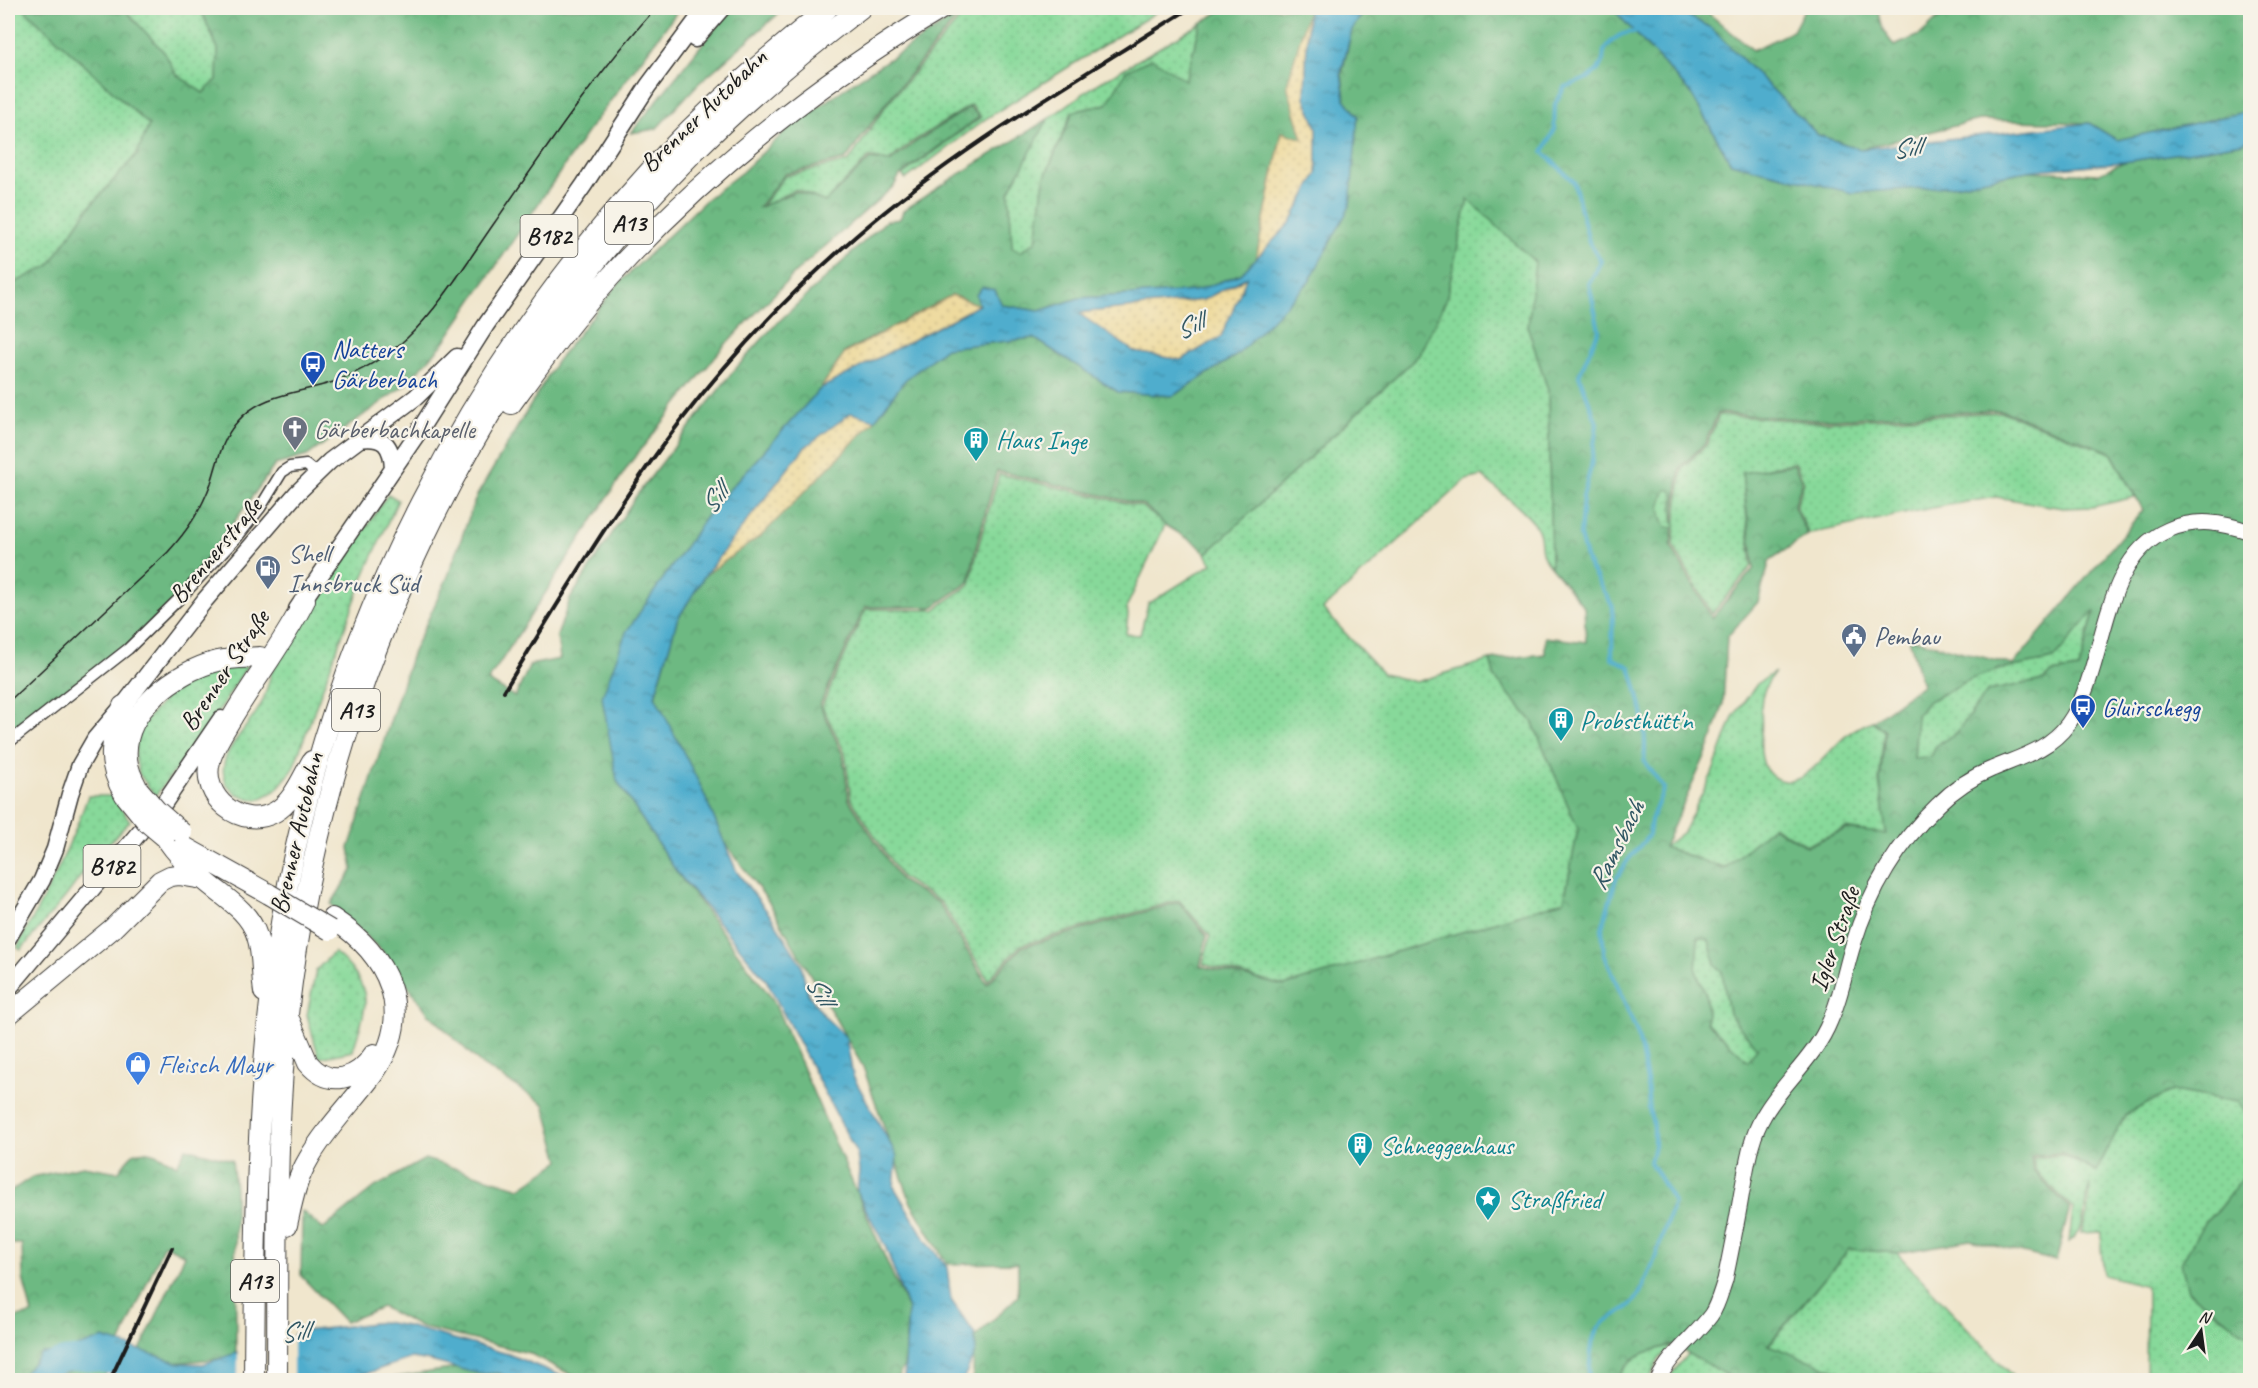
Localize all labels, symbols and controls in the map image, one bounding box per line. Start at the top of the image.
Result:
street label: Brenner Autobahn [633,41,774,179]
water label: Sill [1890,128,1931,167]
road number: A13 [605,202,653,244]
road number: B182 [520,215,578,257]
water label: Sill [1169,301,1216,347]
place label: Natters Gärberbach [332,333,438,396]
bus stop icon: Natters Gärberbach [298,349,328,387]
place label: Gärberbachkapelle [314,413,476,446]
church icon: Gärberbachkapelle [280,414,310,452]
place label: Haus Inge [996,424,1088,457]
building icon: Haus Inge [961,425,991,463]
water label: Sill [692,471,741,520]
street label: Brennerstraße [161,488,271,610]
place label: Shell Innsbruck Süd [288,537,422,600]
fuel station icon: Shell Innsbruck Süd [253,553,283,591]
street label: Brenner Straße [172,601,278,737]
place label: Pembau [1874,620,1941,653]
public building icon: Pembau [1839,621,1869,659]
road number: A13 [332,689,380,731]
place label: Gluirschegg [2102,691,2202,724]
bus stop icon: Gluirschegg [2068,692,2098,730]
place label: Probsthütt'n [1580,704,1694,737]
building icon: Probsthütt'n [1546,705,1576,743]
street label: Brenner Autobahn [262,749,331,917]
water label: Ramsbach [1580,793,1653,895]
road number: B182 [84,845,140,887]
street label: Igler Straße [1801,880,1869,996]
water label: Sill [798,969,846,1018]
place label: Fleisch Mayr [158,1048,275,1081]
shop icon: Fleisch Mayr [123,1049,153,1087]
place label: Schneggenhaus [1380,1129,1515,1162]
building icon: Schneggenhaus [1345,1130,1375,1168]
place label: Straßfried [1508,1183,1605,1216]
place icon: Straßfried [1473,1184,1503,1222]
road number: A13 [231,1260,279,1302]
north arrow [2171,1301,2231,1361]
text: N [2197,1307,2214,1329]
water label: Sill [278,1312,319,1351]

